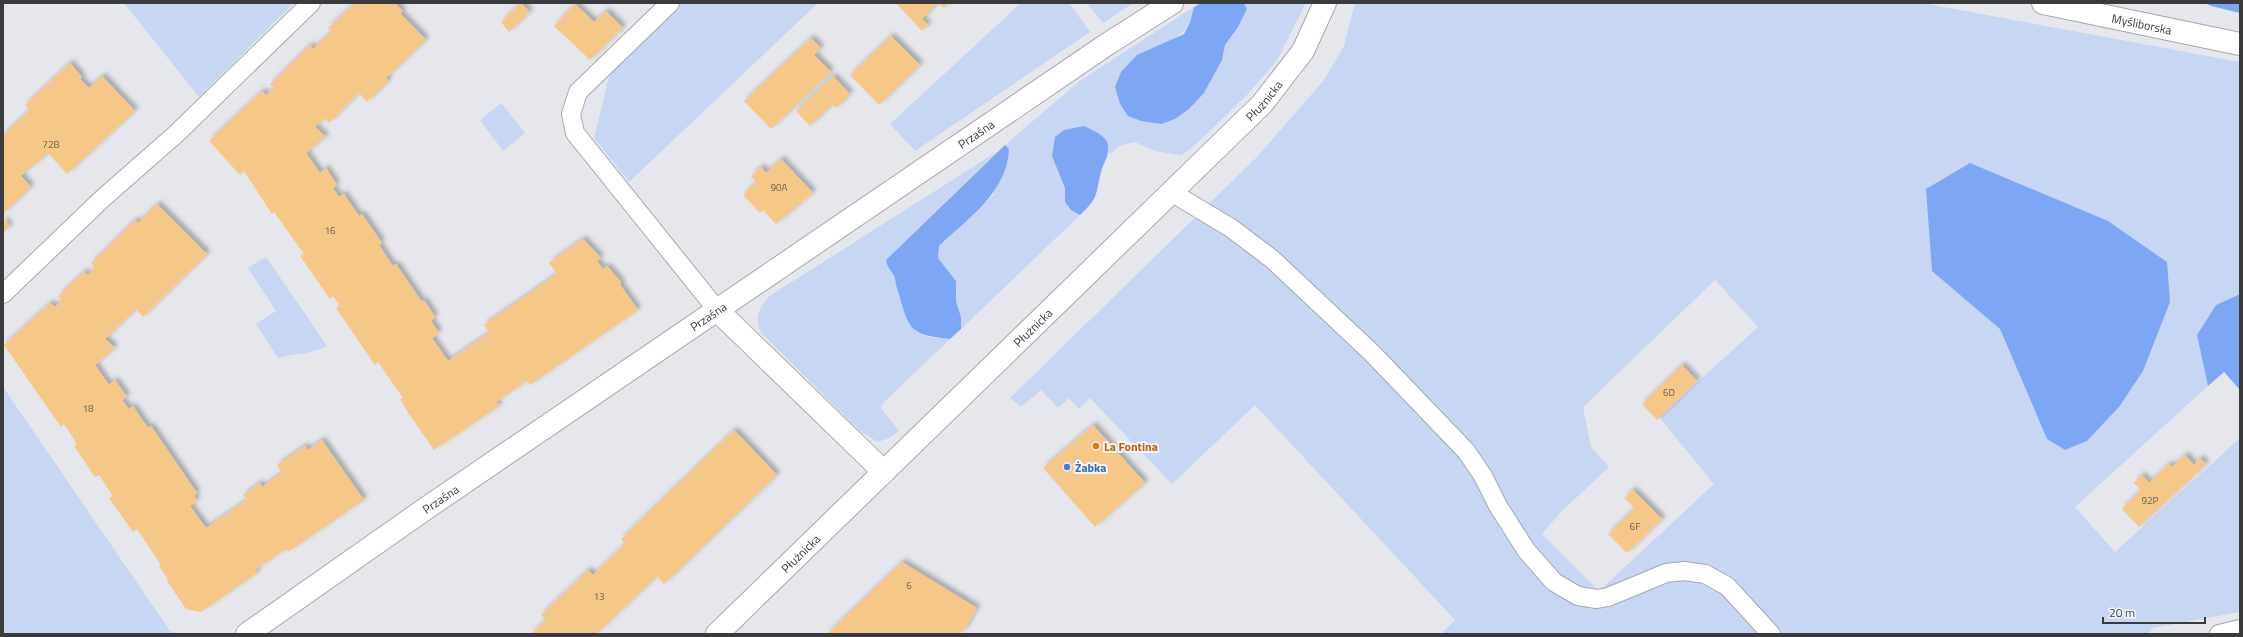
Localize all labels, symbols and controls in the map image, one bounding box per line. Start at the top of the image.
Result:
street label: Myśliborska [2110,8,2174,39]
street label: Płużnicka [1241,76,1287,125]
street label: Przaśna [954,114,998,153]
house number: 72B [42,137,60,152]
house number: 90A [770,180,788,195]
house number: 16 [324,223,336,238]
street label: Przaśna [686,297,730,336]
street label: Płużnicka [1008,303,1057,351]
house number: 6D [1663,385,1675,400]
house number: 18 [82,401,94,416]
place label: La Fontina [1104,437,1158,456]
marker: La Fontina [1091,441,1101,451]
place label: Żabka [1075,458,1106,477]
marker: Żabka [1062,462,1072,472]
street label: Przaśna [418,479,463,518]
house number: 92P [2141,493,2159,508]
house number: 6F [1630,519,1640,534]
street label: Płużnicka [776,529,824,577]
house number: 6 [906,578,912,593]
house number: 13 [593,589,605,604]
scale bar [2103,599,2205,625]
text: 20 m [2109,603,2135,622]

